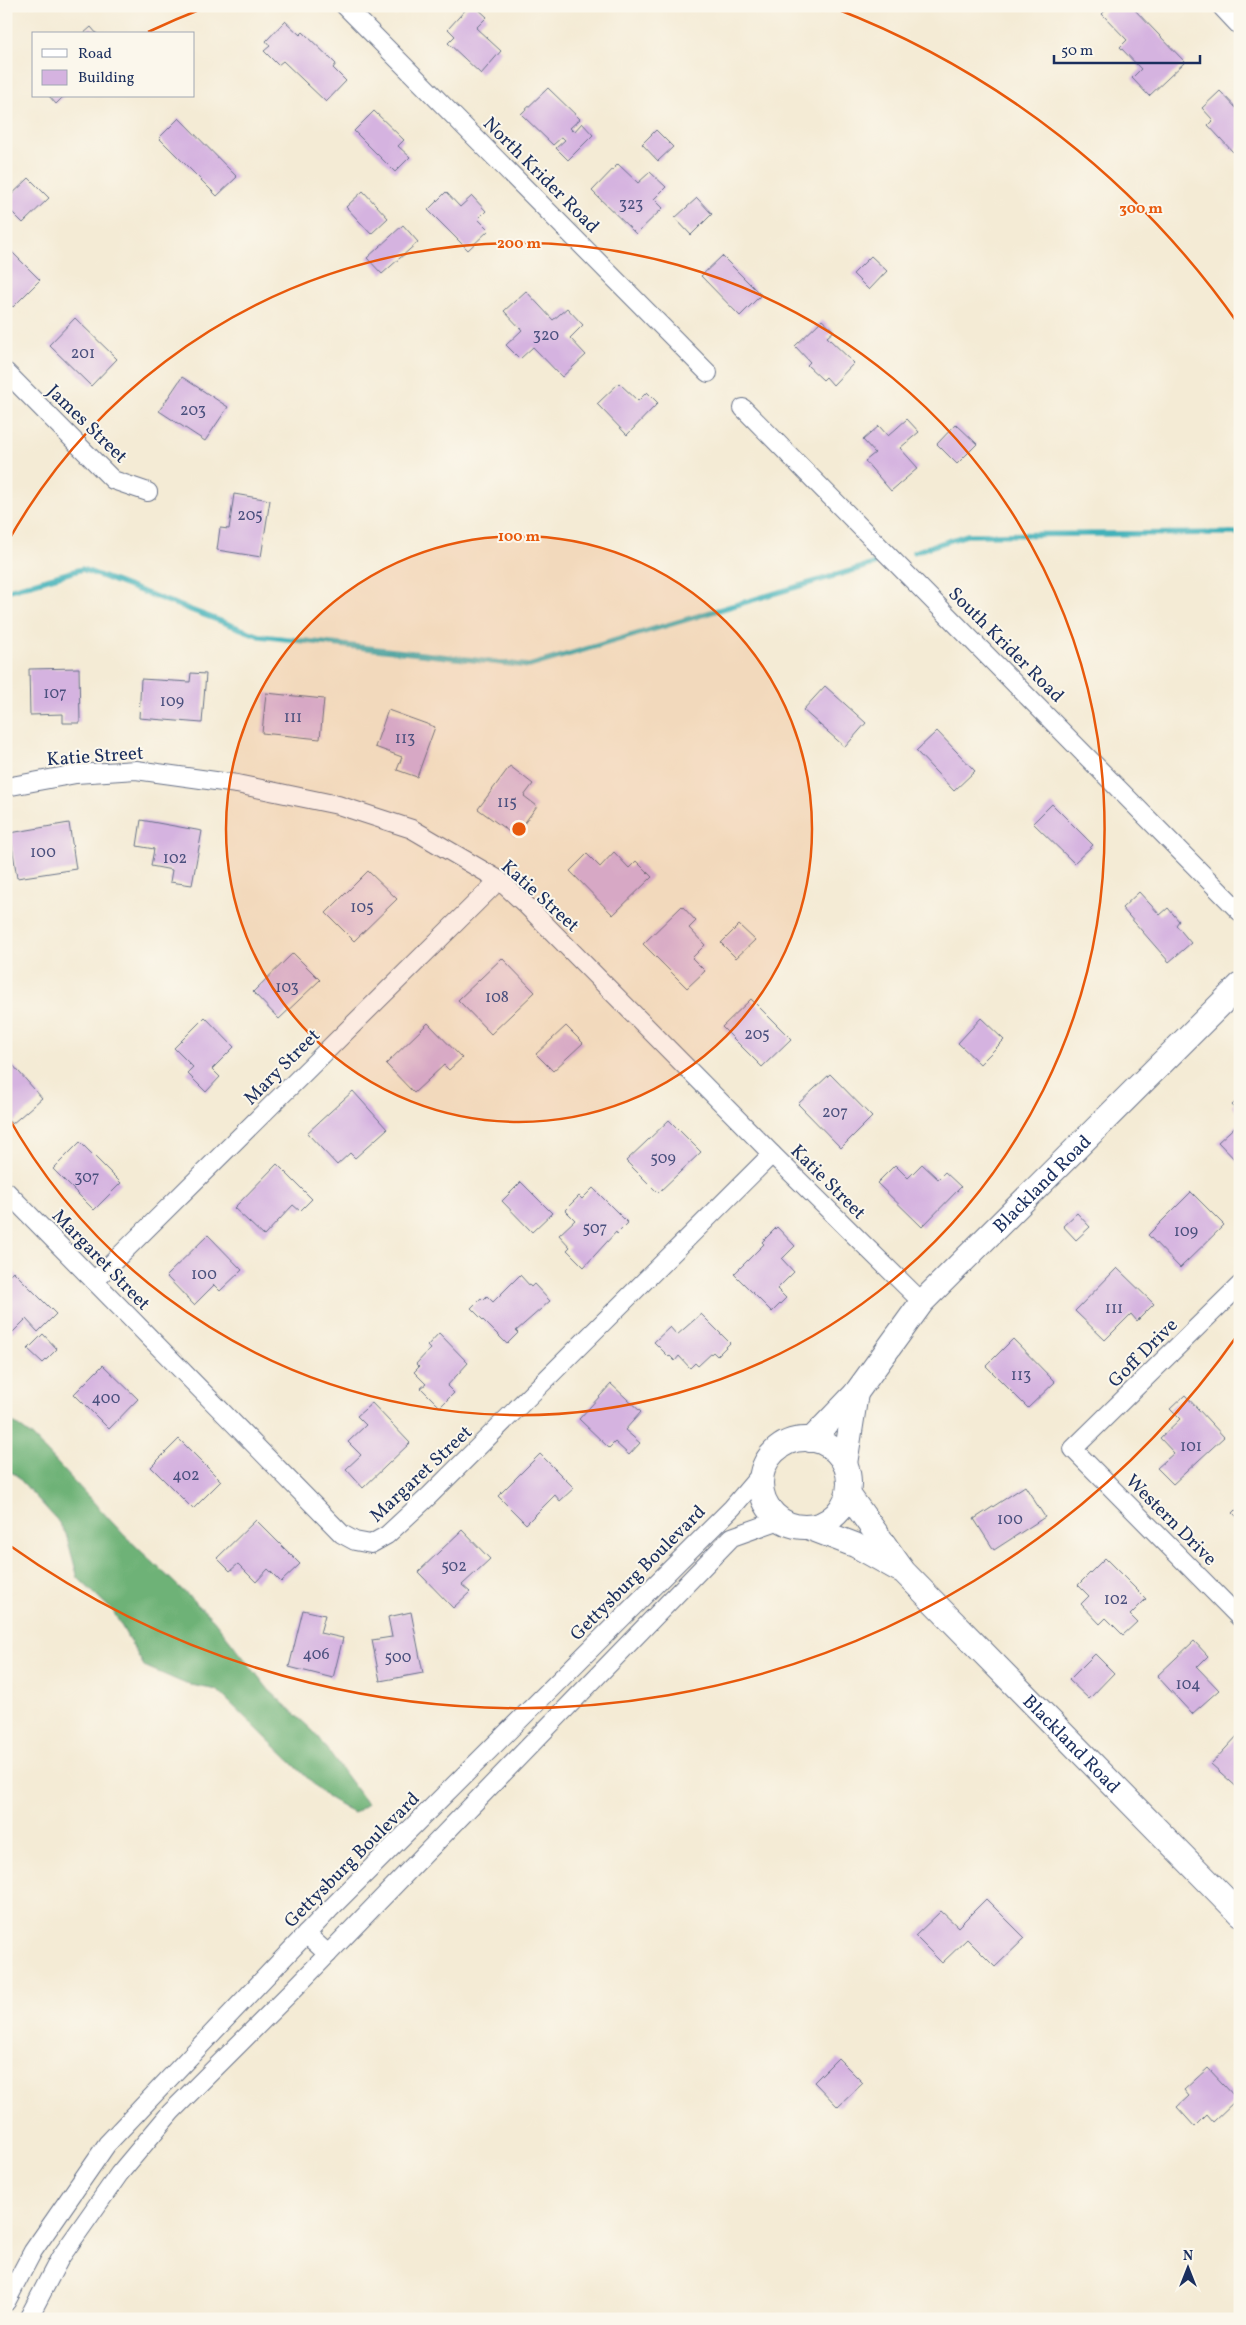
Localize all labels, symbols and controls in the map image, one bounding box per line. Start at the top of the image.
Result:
legend [32,32,195,98]
scale bar [1054,32,1200,64]
text: 50 m [1061,41,1093,62]
text: Road [78,44,112,65]
text: Building [78,68,135,89]
street label: North Krider Road [477,111,605,239]
house number: 323 [619,194,643,216]
text: 300 m [1119,199,1163,220]
text: 200 m [497,234,541,255]
house number: 320 [533,325,559,347]
house number: 201 [71,343,95,365]
street label: James Street [40,379,133,470]
house number: 203 [180,400,206,422]
house number: 205 [237,505,263,527]
text: 100 m [498,527,541,548]
street label: South Krider Road [942,582,1069,709]
house number: 107 [43,683,67,705]
house number: 109 [160,691,184,713]
house number: 111 [284,707,302,729]
house number: 113 [395,728,415,750]
street label: Katie Street [46,741,145,773]
house number: 115 [497,792,517,814]
centre of rings [510,820,528,838]
house number: 100 [30,842,56,864]
house number: 102 [163,848,187,870]
street label: Katie Street [495,854,585,939]
house number: 105 [350,897,374,919]
house number: 103 [275,977,299,999]
house number: 108 [485,987,509,1009]
street label: Mary Street [238,1023,327,1111]
house number: 205 [744,1024,770,1046]
house number: 207 [822,1102,848,1124]
street label: Blackland Road [988,1130,1098,1239]
street label: Katie Street [784,1139,871,1226]
house number: 509 [650,1148,676,1170]
house number: 307 [74,1167,100,1189]
street label: Margaret Street [46,1204,156,1317]
house number: 507 [583,1218,608,1240]
house number: 109 [1174,1221,1198,1243]
house number: 100 [191,1264,217,1286]
house number: 111 [1105,1298,1123,1320]
street label: Goff Drive [1103,1313,1184,1394]
house number: 113 [1011,1365,1031,1387]
house number: 400 [92,1388,120,1410]
street label: Margaret Street [364,1420,479,1529]
house number: 101 [1180,1436,1202,1458]
house number: 402 [172,1465,200,1487]
street label: Western Drive [1119,1469,1222,1572]
street label: Gettysburg Boulevard [565,1500,712,1647]
house number: 100 [997,1509,1023,1531]
house number: 502 [441,1556,467,1578]
house number: 102 [1104,1589,1128,1611]
house number: 406 [302,1644,330,1666]
house number: 500 [385,1647,411,1669]
house number: 104 [1176,1674,1200,1696]
street label: Blackland Road [1016,1689,1125,1800]
street label: Gettysburg Boulevard [279,1787,426,1934]
north arrow [1164,2242,1214,2292]
text: N [1183,2247,1193,2266]

